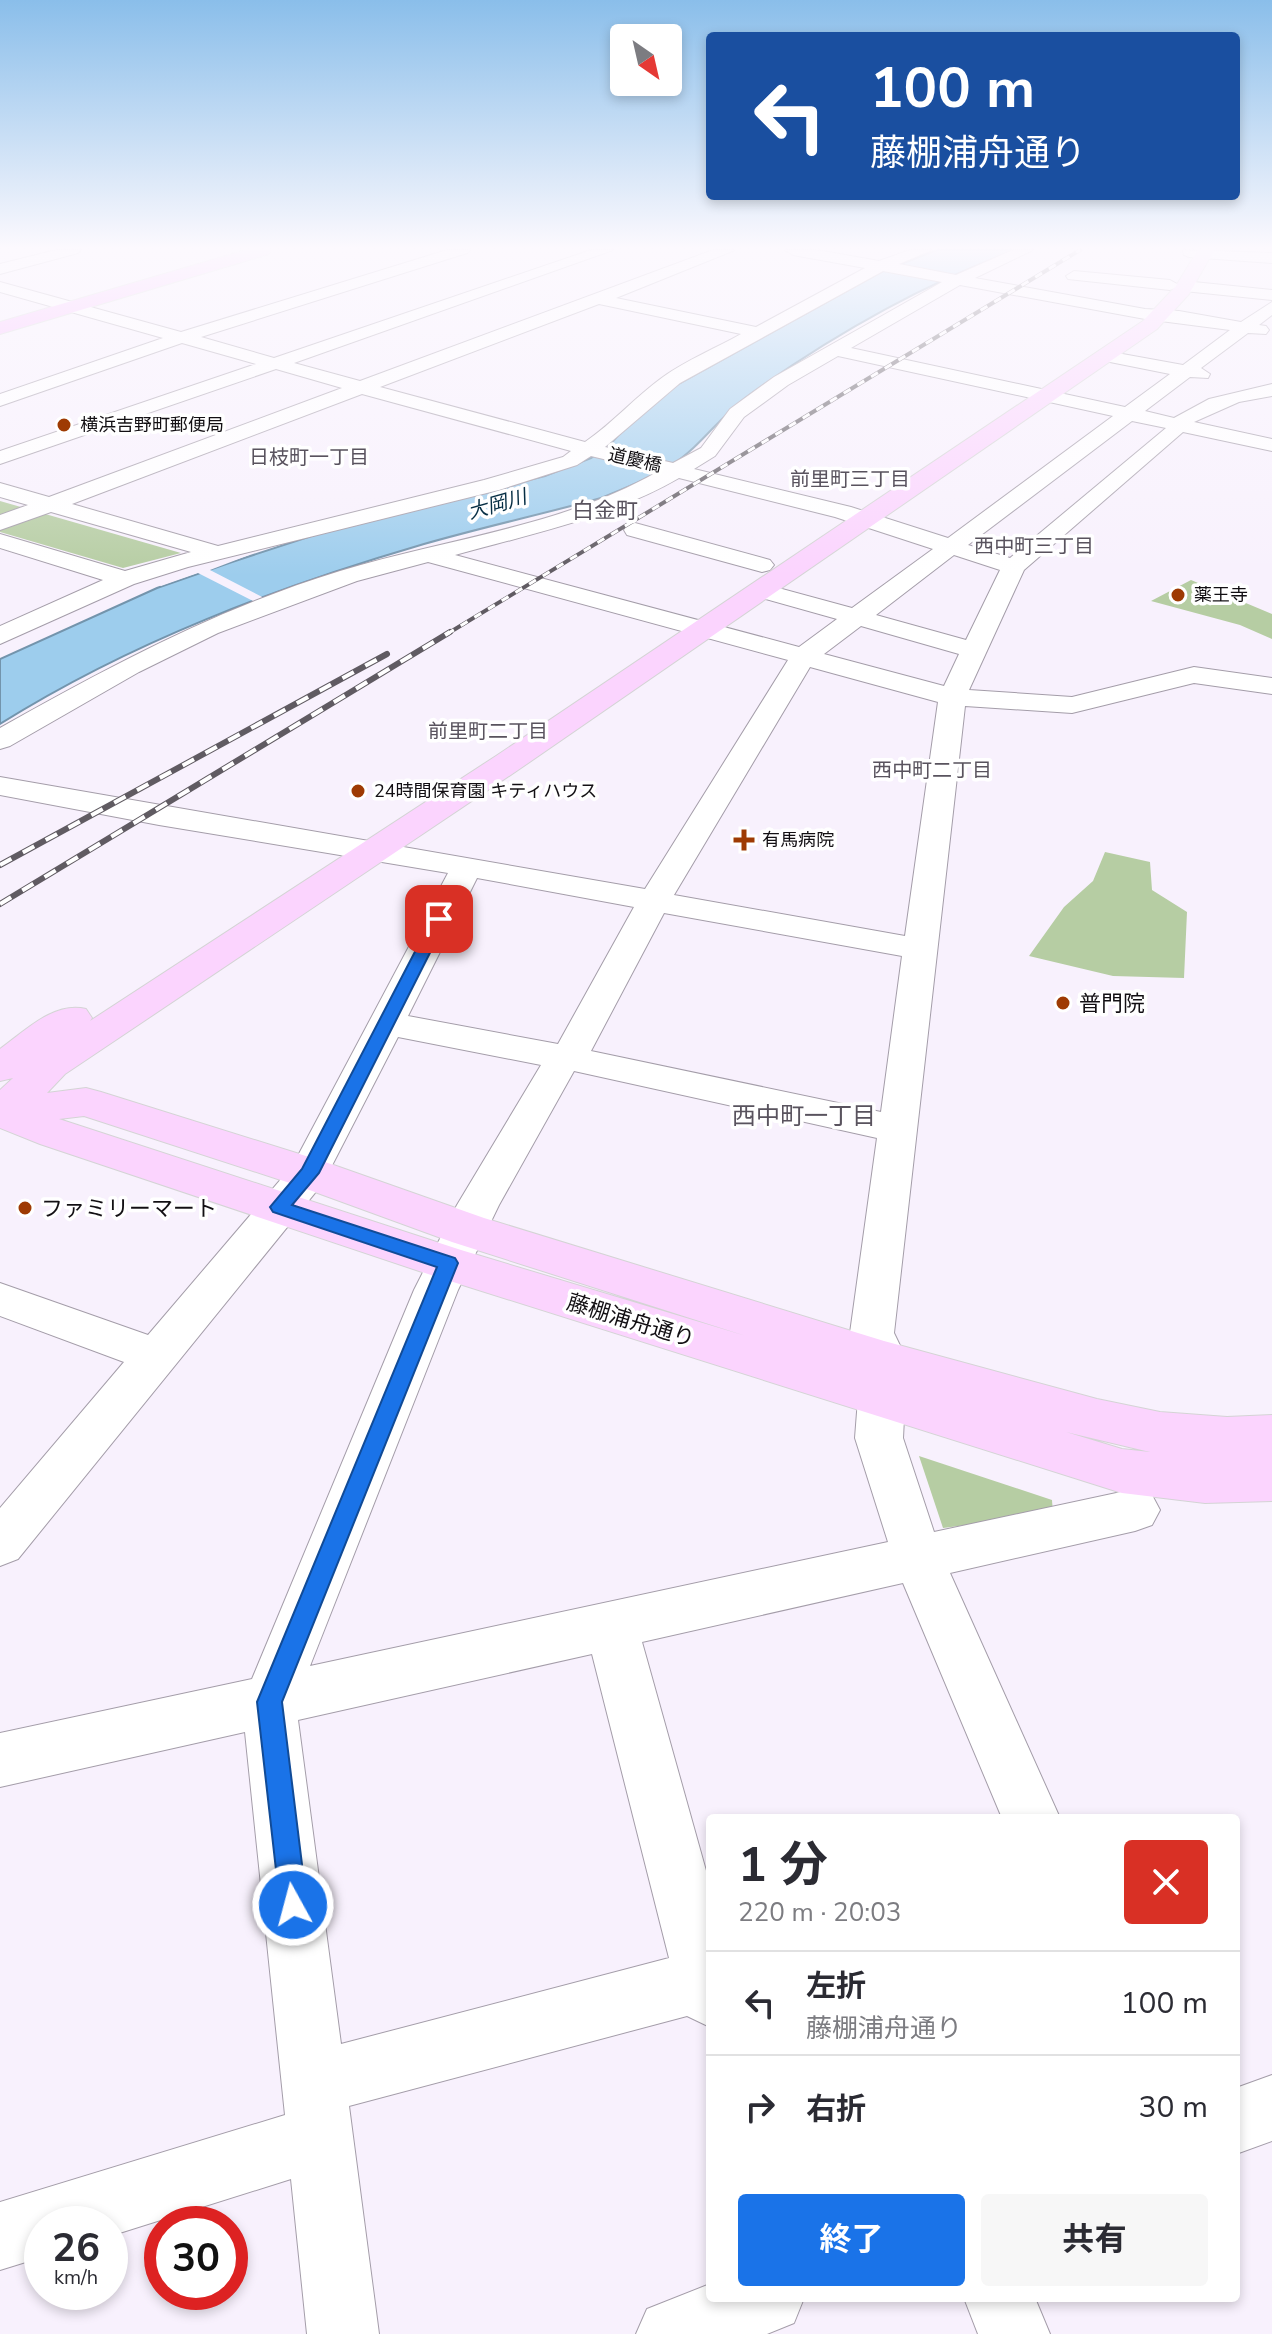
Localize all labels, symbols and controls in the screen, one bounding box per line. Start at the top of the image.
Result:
north arrow [610,24,682,96]
map controls [610,24,682,96]
text: 100 m [870,50,1035,127]
icon: left [738,64,842,168]
text: 藤棚浦舟通り [870,129,1086,178]
place label: 横浜吉野町郵便局 [80,413,224,437]
marker: 横浜吉野町郵便局 [55,416,73,434]
street label: 道慶橋 [606,442,664,478]
district label: 日枝町一丁目 [249,444,369,471]
district label: 前里町三丁目 [790,466,910,493]
water label: 大岡川 [465,483,532,526]
district label: 白金町 [572,496,638,526]
district label: 西中町三丁目 [974,533,1094,560]
place label: 薬王寺 [1194,583,1248,607]
marker: 薬王寺 [1169,586,1187,604]
district label: 前里町二丁目 [428,718,548,745]
district label: 西中町二丁目 [872,757,992,784]
place label: 24時間保育園 キティハウス [374,779,597,803]
marker: 24時間保育園 キティハウス [349,782,367,800]
place label: 有馬病院 [762,828,834,852]
marker: 有馬病院 [733,829,755,851]
pin [405,885,473,953]
icon: arrive [417,897,461,941]
place label: 普門院 [1079,989,1145,1019]
marker: 普門院 [1054,994,1072,1012]
district label: 西中町一丁目 [732,1100,876,1132]
place label: ファミリーマート [41,1194,217,1224]
marker: ファミリーマート [16,1199,34,1217]
street label: 藤棚浦舟通り [563,1287,698,1355]
text: 1 分 [738,1832,828,1898]
button: close [1124,1840,1208,1924]
position arrow [251,1863,335,1947]
text: 220 m · 20:03 [738,1895,901,1930]
text: 左折 [806,1966,866,2007]
icon: left [738,1981,782,2025]
text: 100 m [1121,1983,1208,2024]
text: 藤棚浦舟通り [806,2011,962,2046]
icon: right [738,2085,782,2129]
text: 30 m [1139,2087,1208,2128]
text: 右折 [806,2089,866,2130]
button: 終了 [738,2194,965,2286]
button: 共有 [981,2194,1208,2286]
speed limit sign: 30 [144,2206,248,2310]
text: 26 [52,2221,100,2275]
text: km/h [54,2264,98,2291]

